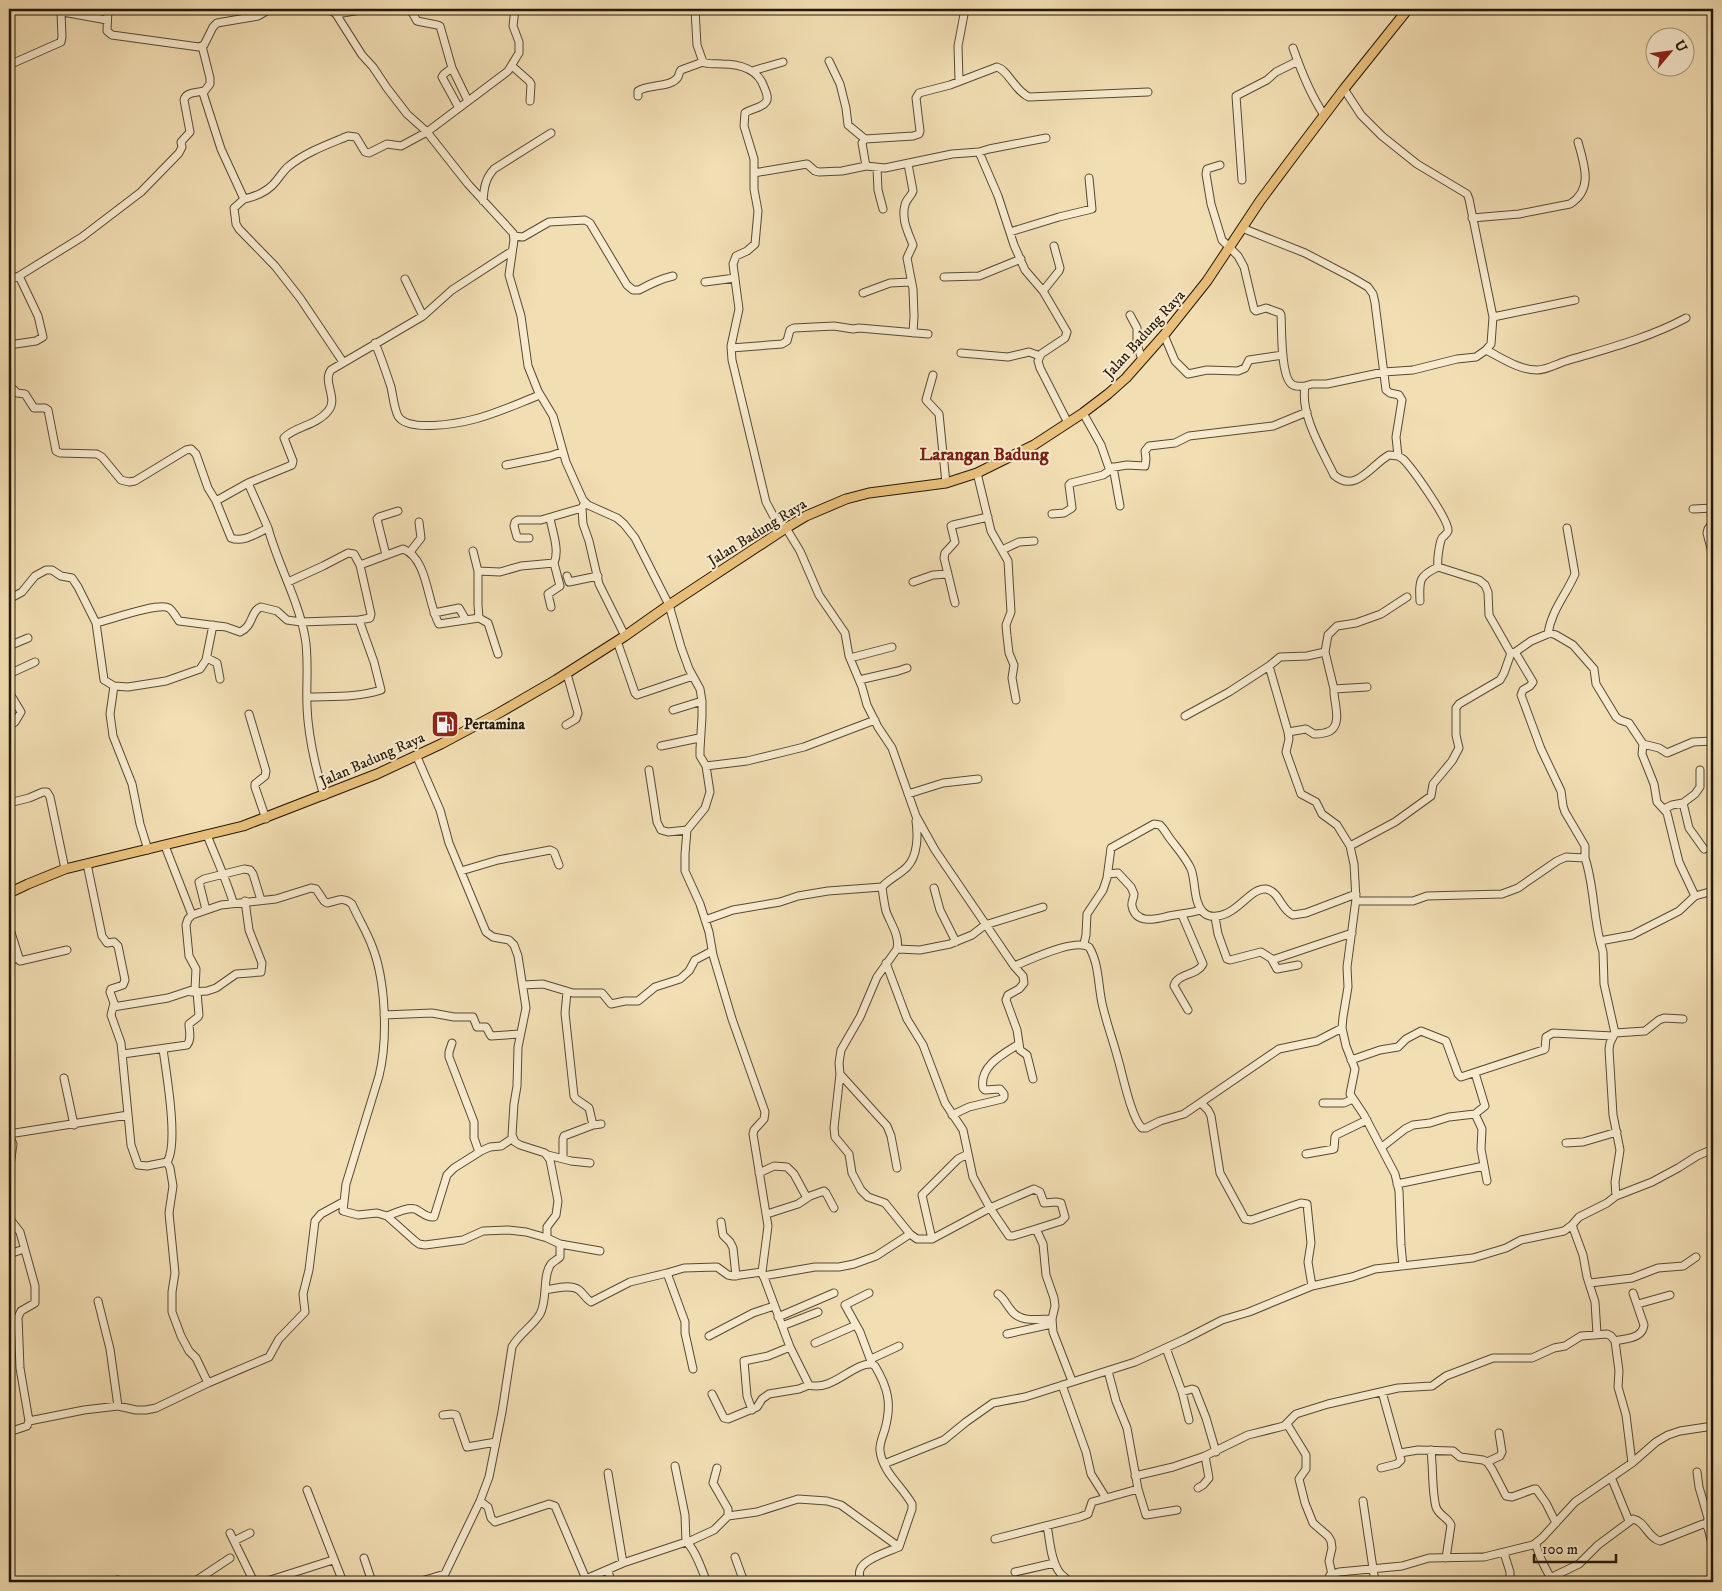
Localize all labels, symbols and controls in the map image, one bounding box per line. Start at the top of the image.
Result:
north arrow [1644,28,1694,78]
text: U [1670,37,1691,55]
street label: Jalan Badung Raya [1098,286,1190,384]
district label: Larangan Badung [920,444,1050,466]
street label: Jalan Badung Raya [703,494,811,571]
fuel station icon: Pertamina [430,709,460,739]
place label: Pertamina [464,715,525,734]
street label: Jalan Badung Raya [315,728,428,792]
scale bar [1534,1531,1617,1563]
text: 100 m [1542,1540,1578,1559]

